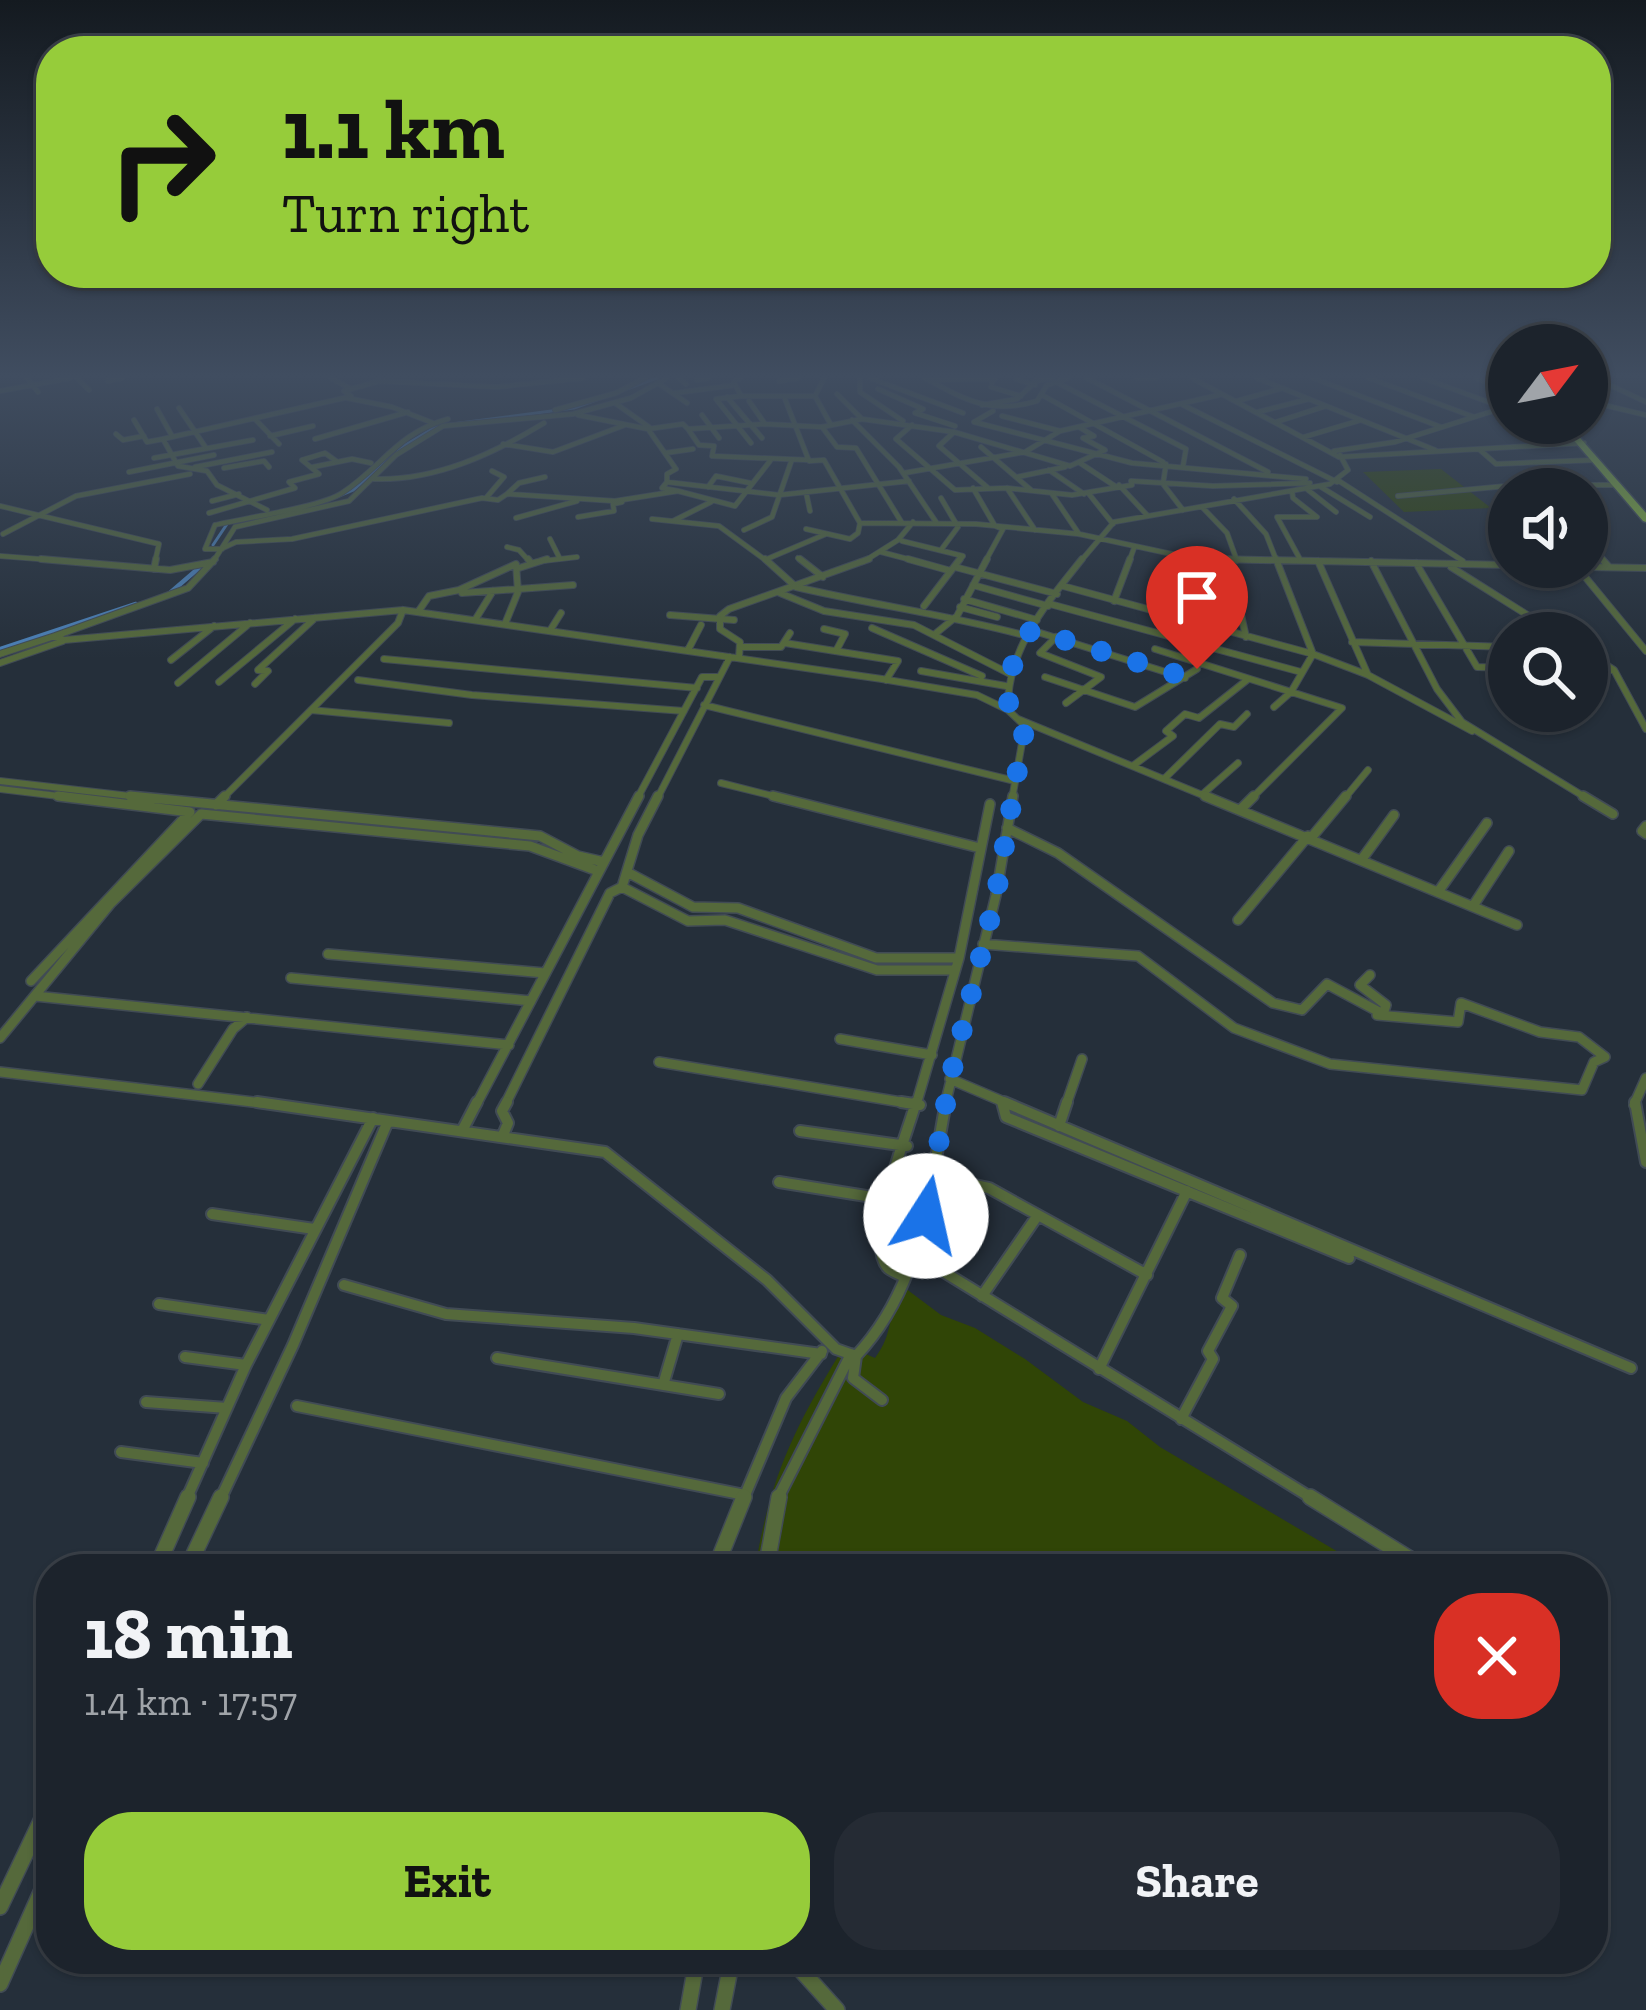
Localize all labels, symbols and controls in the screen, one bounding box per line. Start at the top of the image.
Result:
text: 1.1 km [282,79,505,180]
icon: right [84,84,240,240]
text: Turn right [282,181,529,246]
north arrow [1488,324,1608,444]
map controls [1488,324,1608,732]
button: sound [1488,468,1608,588]
pin [1146,546,1248,669]
icon: arrive [1164,564,1230,630]
button: search [1488,612,1608,732]
position arrow [863,1153,989,1279]
text: 18 min [84,1590,293,1676]
button: close [1434,1593,1560,1719]
text: 1.4 km · 17:57 [84,1678,297,1725]
button: Exit [84,1812,810,1950]
button: Share [834,1812,1560,1950]

